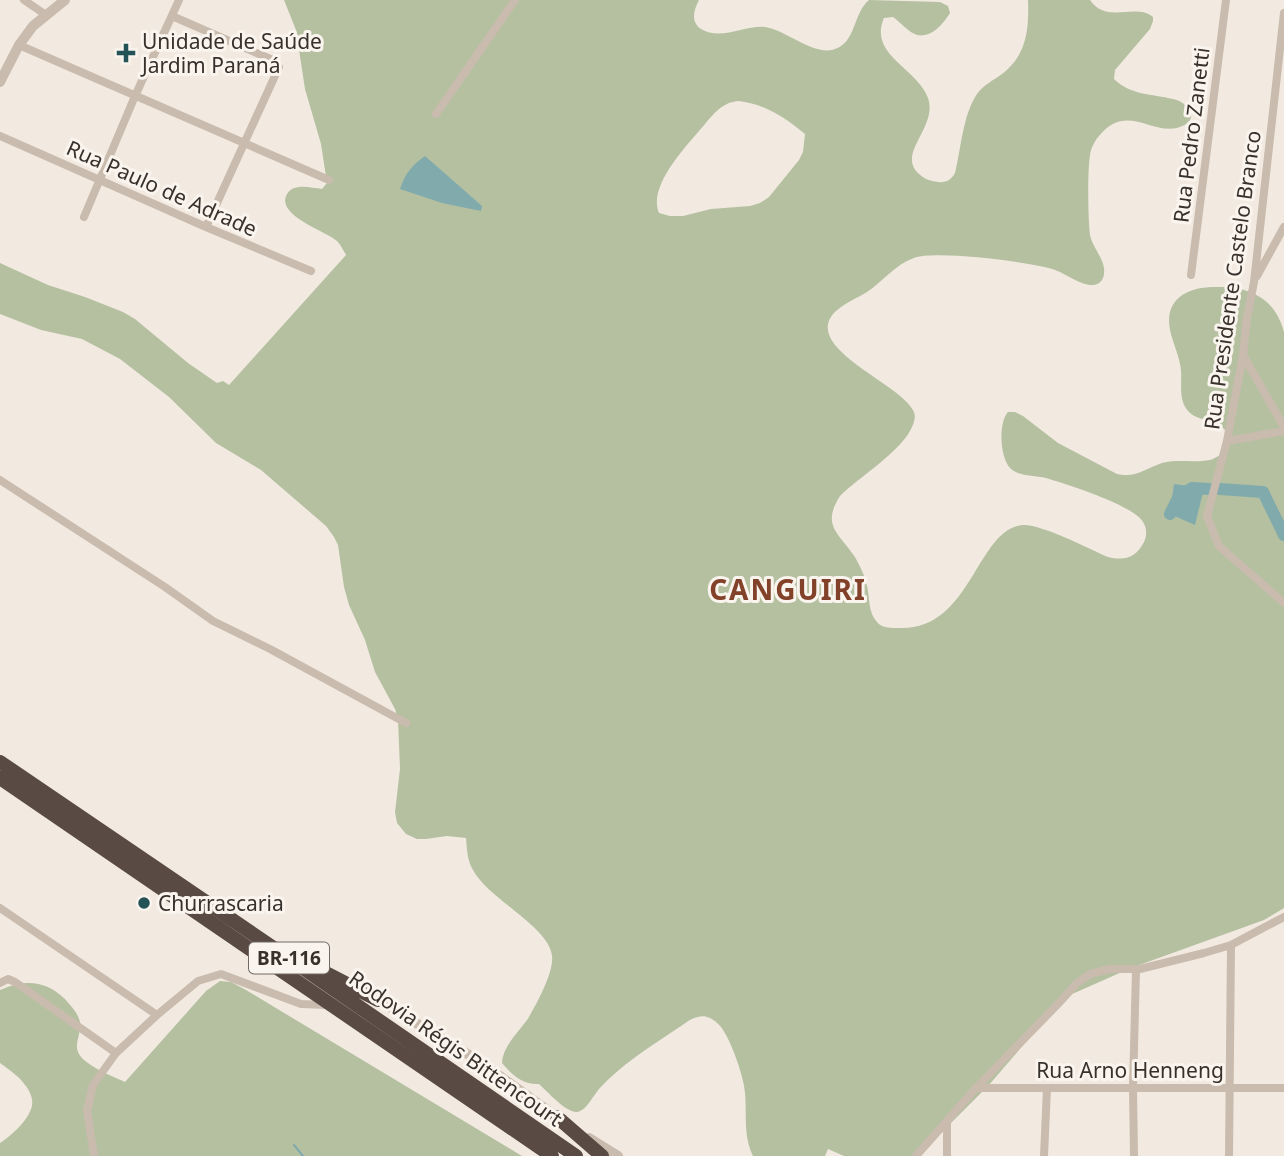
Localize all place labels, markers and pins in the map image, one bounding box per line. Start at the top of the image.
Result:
place label: Unidade de Saúde Jardim Paraná [140,27,322,79]
marker: Unidade de Saúde Jardim Paraná [116,43,136,63]
place label: Churrascaria [158,889,284,917]
marker: Churrascaria [136,895,152,911]

